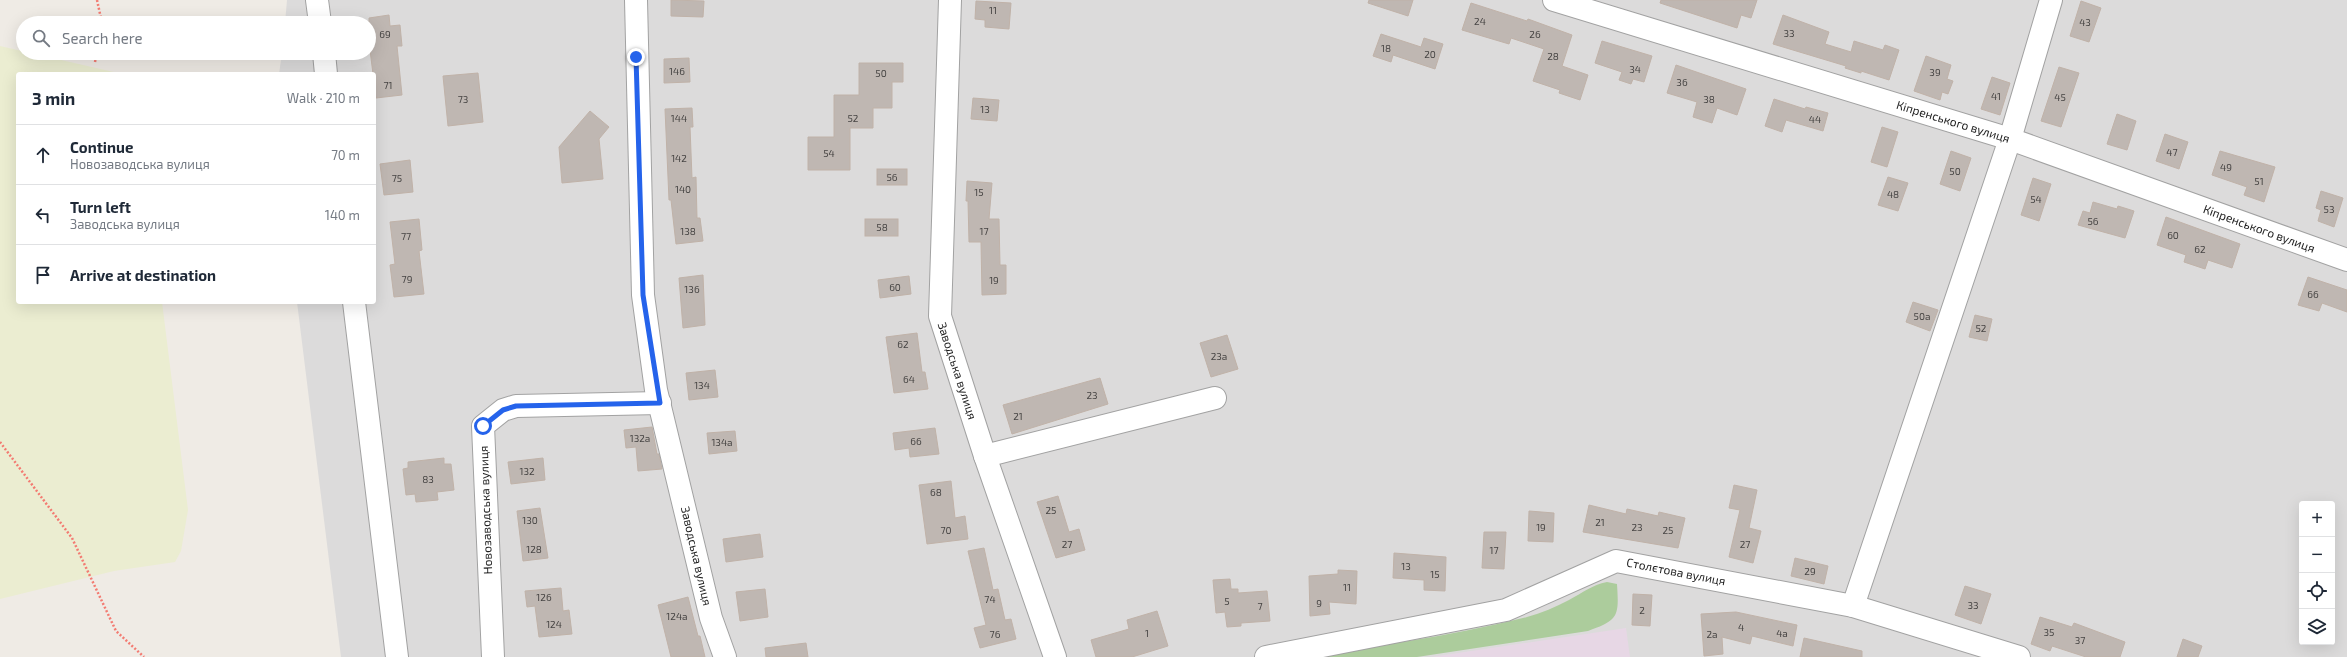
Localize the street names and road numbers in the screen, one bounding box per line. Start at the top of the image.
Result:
street label: Кіпренського вулиця [1895,97,2012,146]
street label: Кіпренського вулиця [2201,201,2317,256]
street label: Заводська вулиця [935,320,980,421]
street label: Новозаводська вулиця [476,445,495,575]
street label: Заводська вулиця [678,505,715,607]
street label: Столєтова вулиця [1625,555,1727,588]

